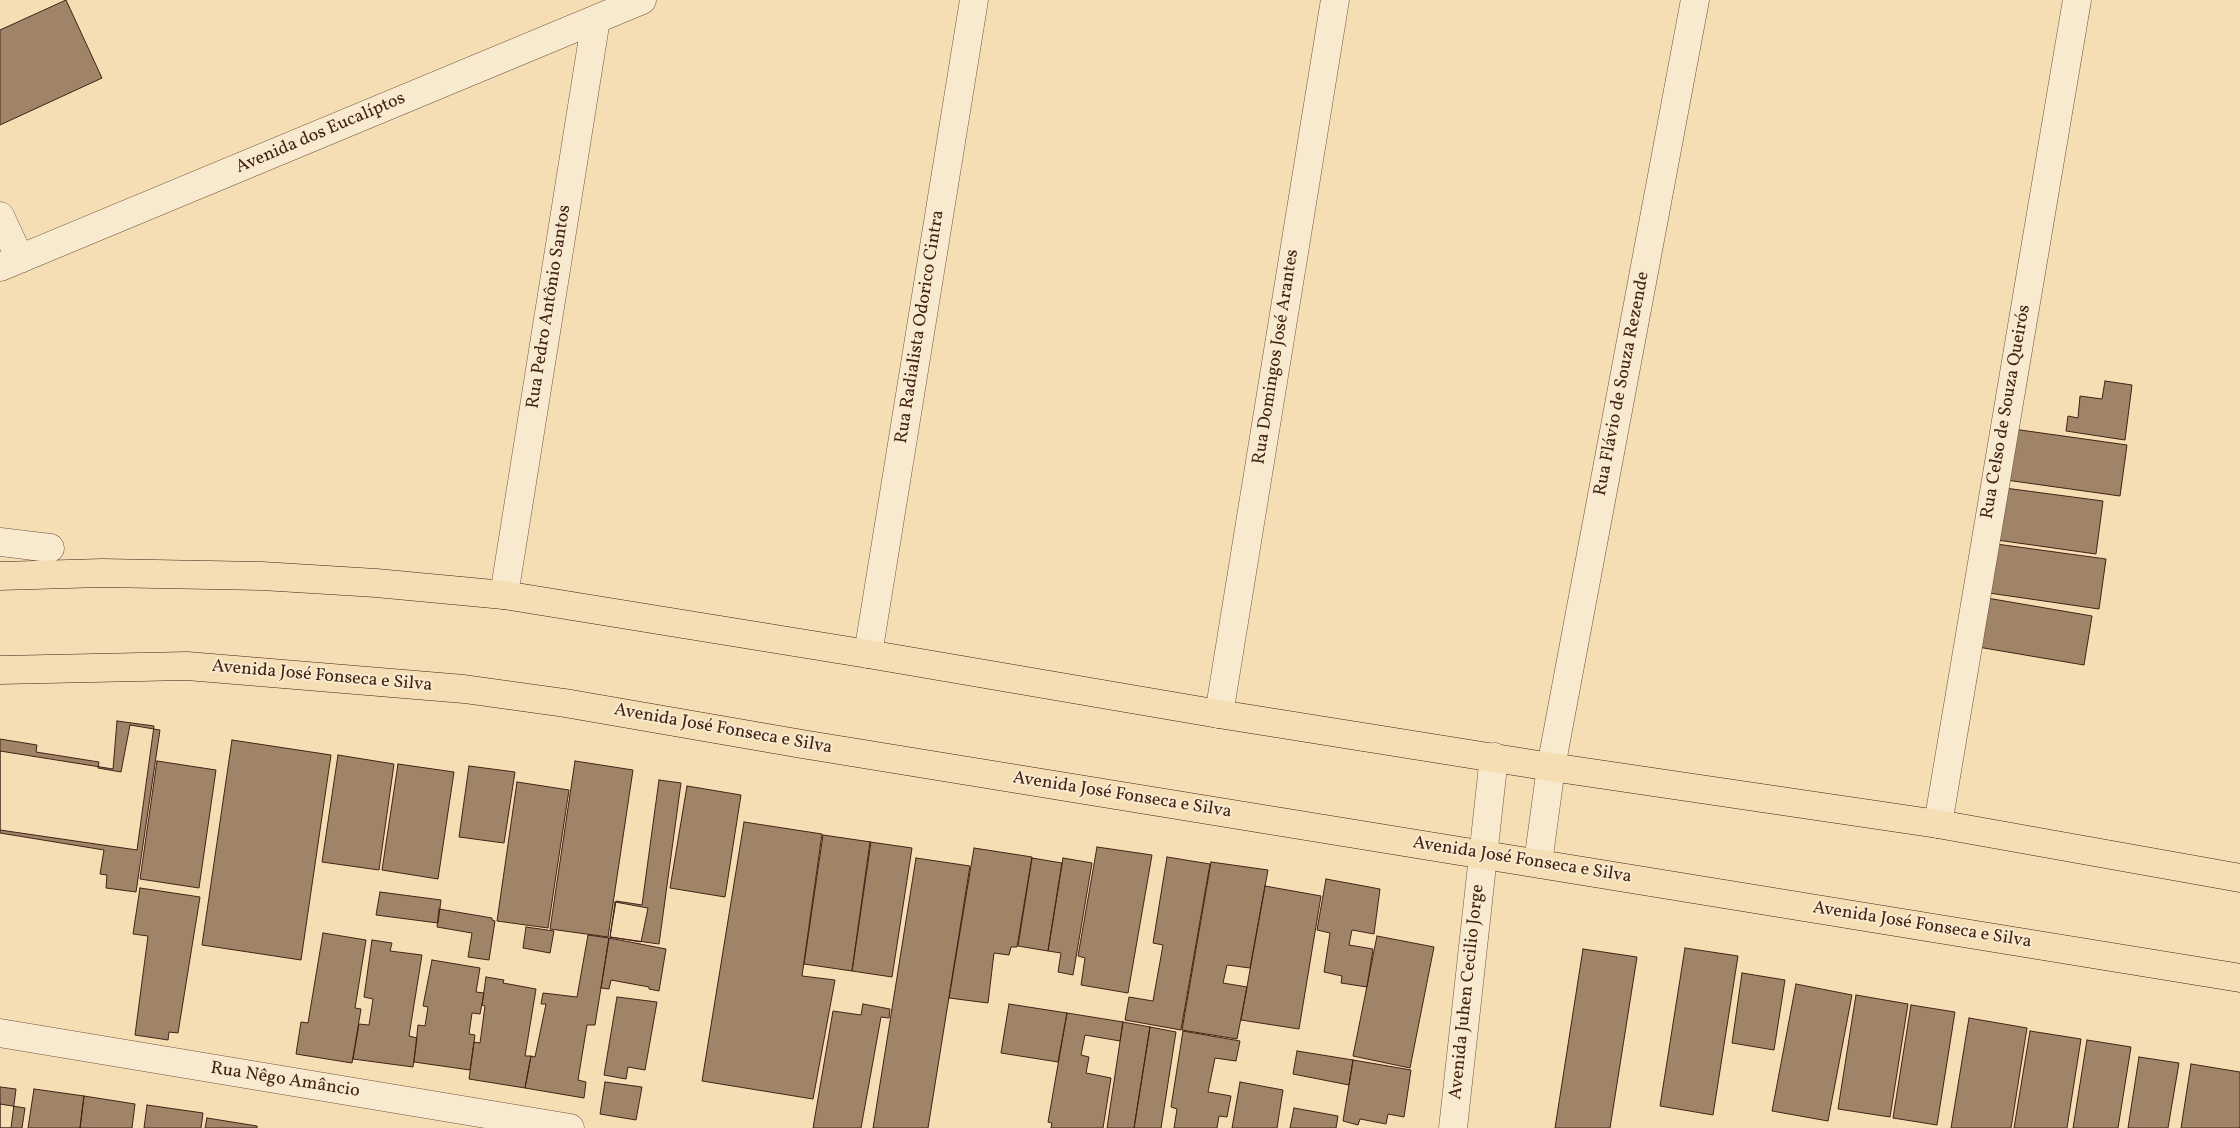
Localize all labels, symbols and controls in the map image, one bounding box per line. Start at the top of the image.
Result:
street label: Avenida dos Eucalíptos [233,89,409,179]
street label: Rua Pedro Antônio Santos [523,204,577,410]
street label: Rua Radialista Odorico Cintra [892,209,950,445]
street label: Rua Domingos José Arantes [1249,248,1305,466]
street label: Rua Flávio de Souza Rezende [1591,270,1655,498]
street label: Rua Celso de Souza Queirós [1978,303,2036,521]
street label: Avenida José Fonseca e Silva [211,657,433,697]
street label: Avenida José Fonseca e Silva [612,700,834,760]
street label: Avenida José Fonseca e Silva [1011,768,1233,824]
street label: Avenida José Fonseca e Silva [1411,833,1633,889]
street label: Avenida Juhen Cecilio Jorge [1446,883,1490,1101]
street label: Avenida José Fonseca e Silva [1811,898,2033,954]
street label: Rua Nêgo Amâncio [209,1059,361,1103]

